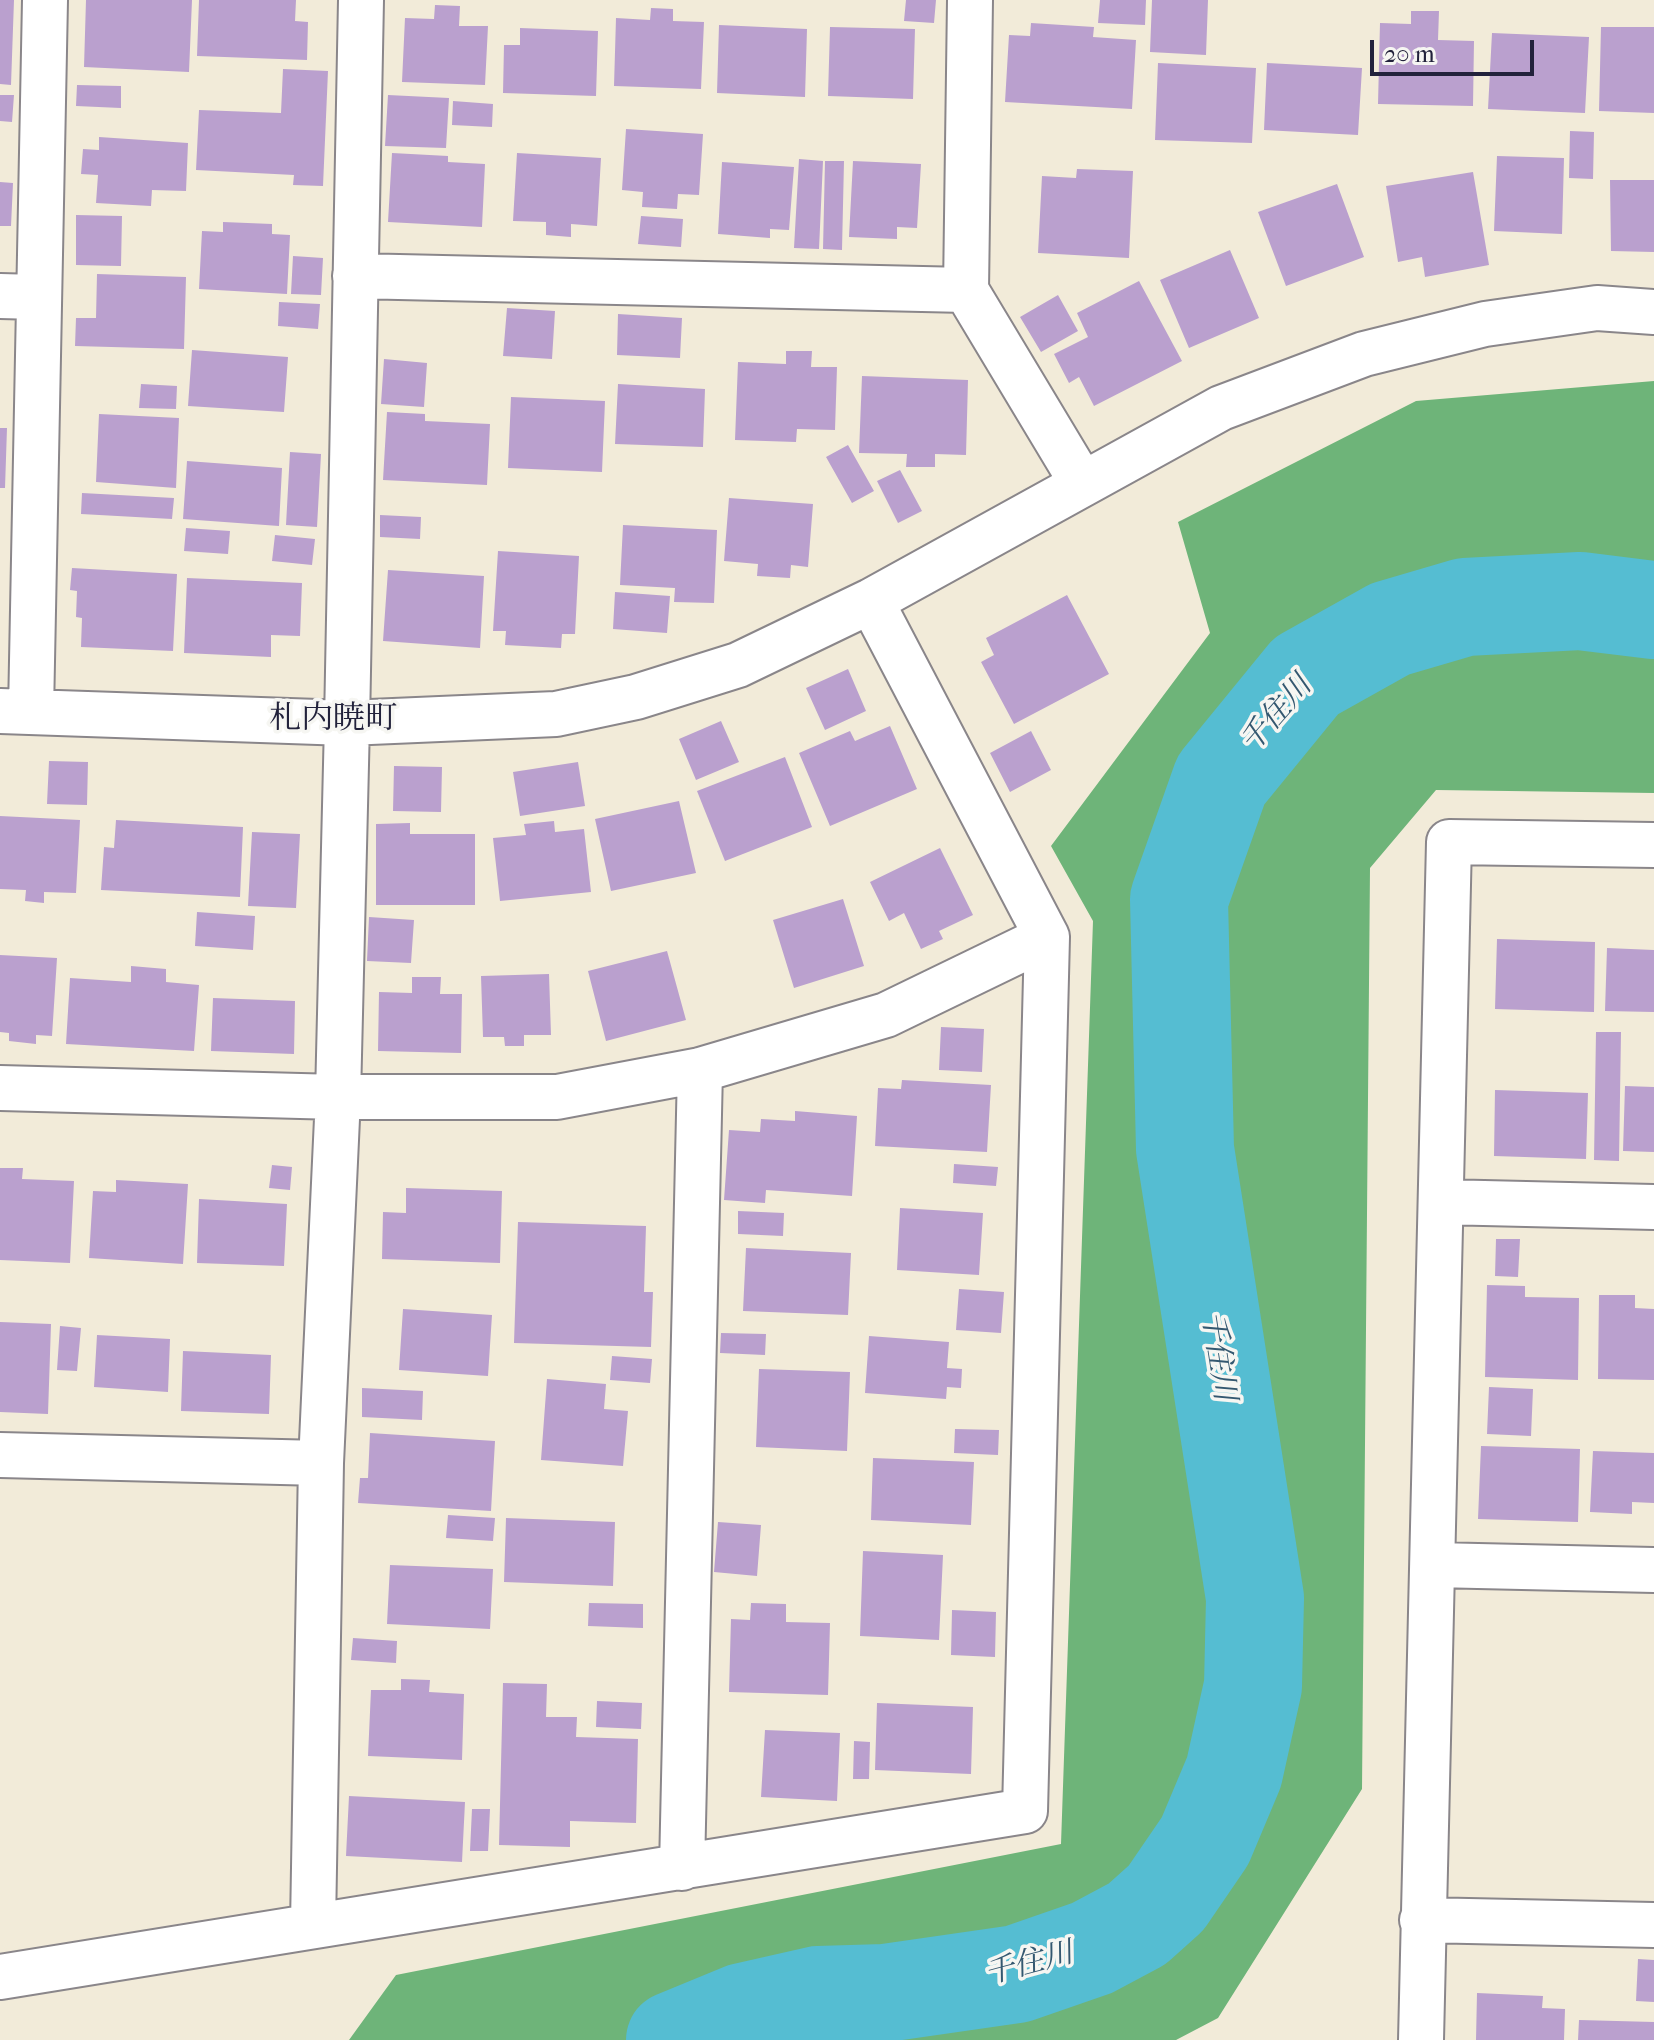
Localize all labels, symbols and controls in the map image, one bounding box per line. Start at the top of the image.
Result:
scale bar [1374,24,1538,74]
text: 20 m [1384,40,1435,68]
water label: 千住川 [1234,669,1320,761]
district label: 札内暁町 [269,701,397,739]
water label: 千住川 [1192,1309,1242,1403]
water label: 千住川 [981,1936,1077,1994]

